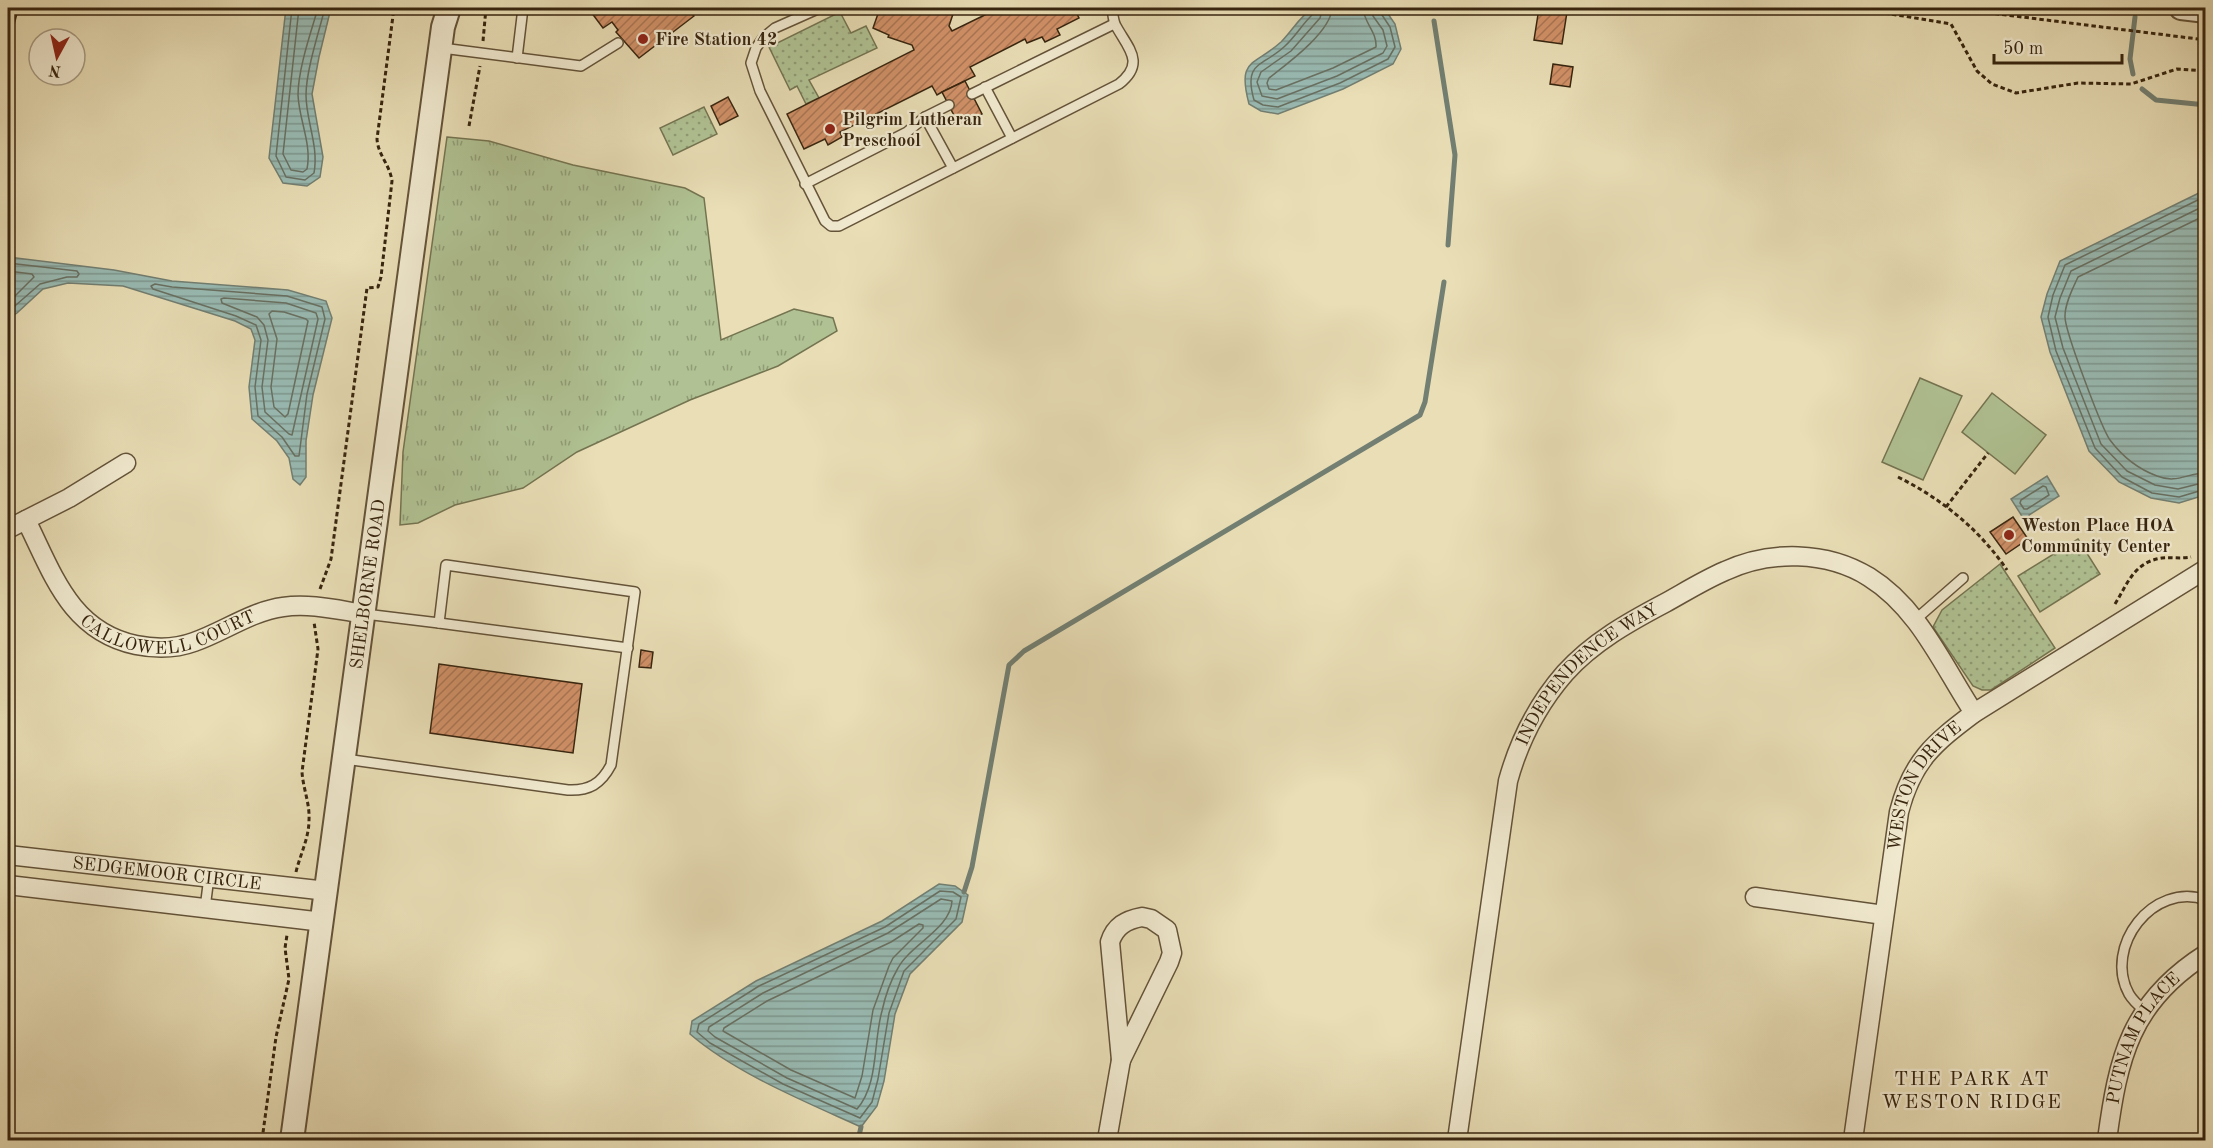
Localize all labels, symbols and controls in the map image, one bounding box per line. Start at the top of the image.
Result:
north arrow [27,27,87,87]
scale bar [1994,27,2122,65]
place label: Fire Station 42 [655,31,777,49]
marker: Fire Station 42 [636,32,650,46]
text: 50 m [2003,40,2043,58]
text: N [47,61,62,79]
place label: Pilgrim Lutheran Preschool [842,111,982,150]
marker: Pilgrim Lutheran Preschool [823,122,837,136]
street label: SHELBORNE ROAD [348,498,389,670]
place label: Weston Place HOA Community Center [2021,517,2175,556]
marker: Weston Place HOA Community Center [2002,528,2016,542]
street label: CALLOWELL COURT [77,601,261,623]
street label: INDEPENDENCE WAY [1513,601,1661,748]
text: CALLOWELL COURT [76,608,258,658]
street label: WESTON DRIVE [1886,718,1965,852]
street label: SEDGEMOOR CIRCLE [72,854,262,894]
street label: PUTNAM PLACE [2104,969,2184,1106]
district label: THE PARK AT WESTON RIDGE [1882,1070,2062,1113]

